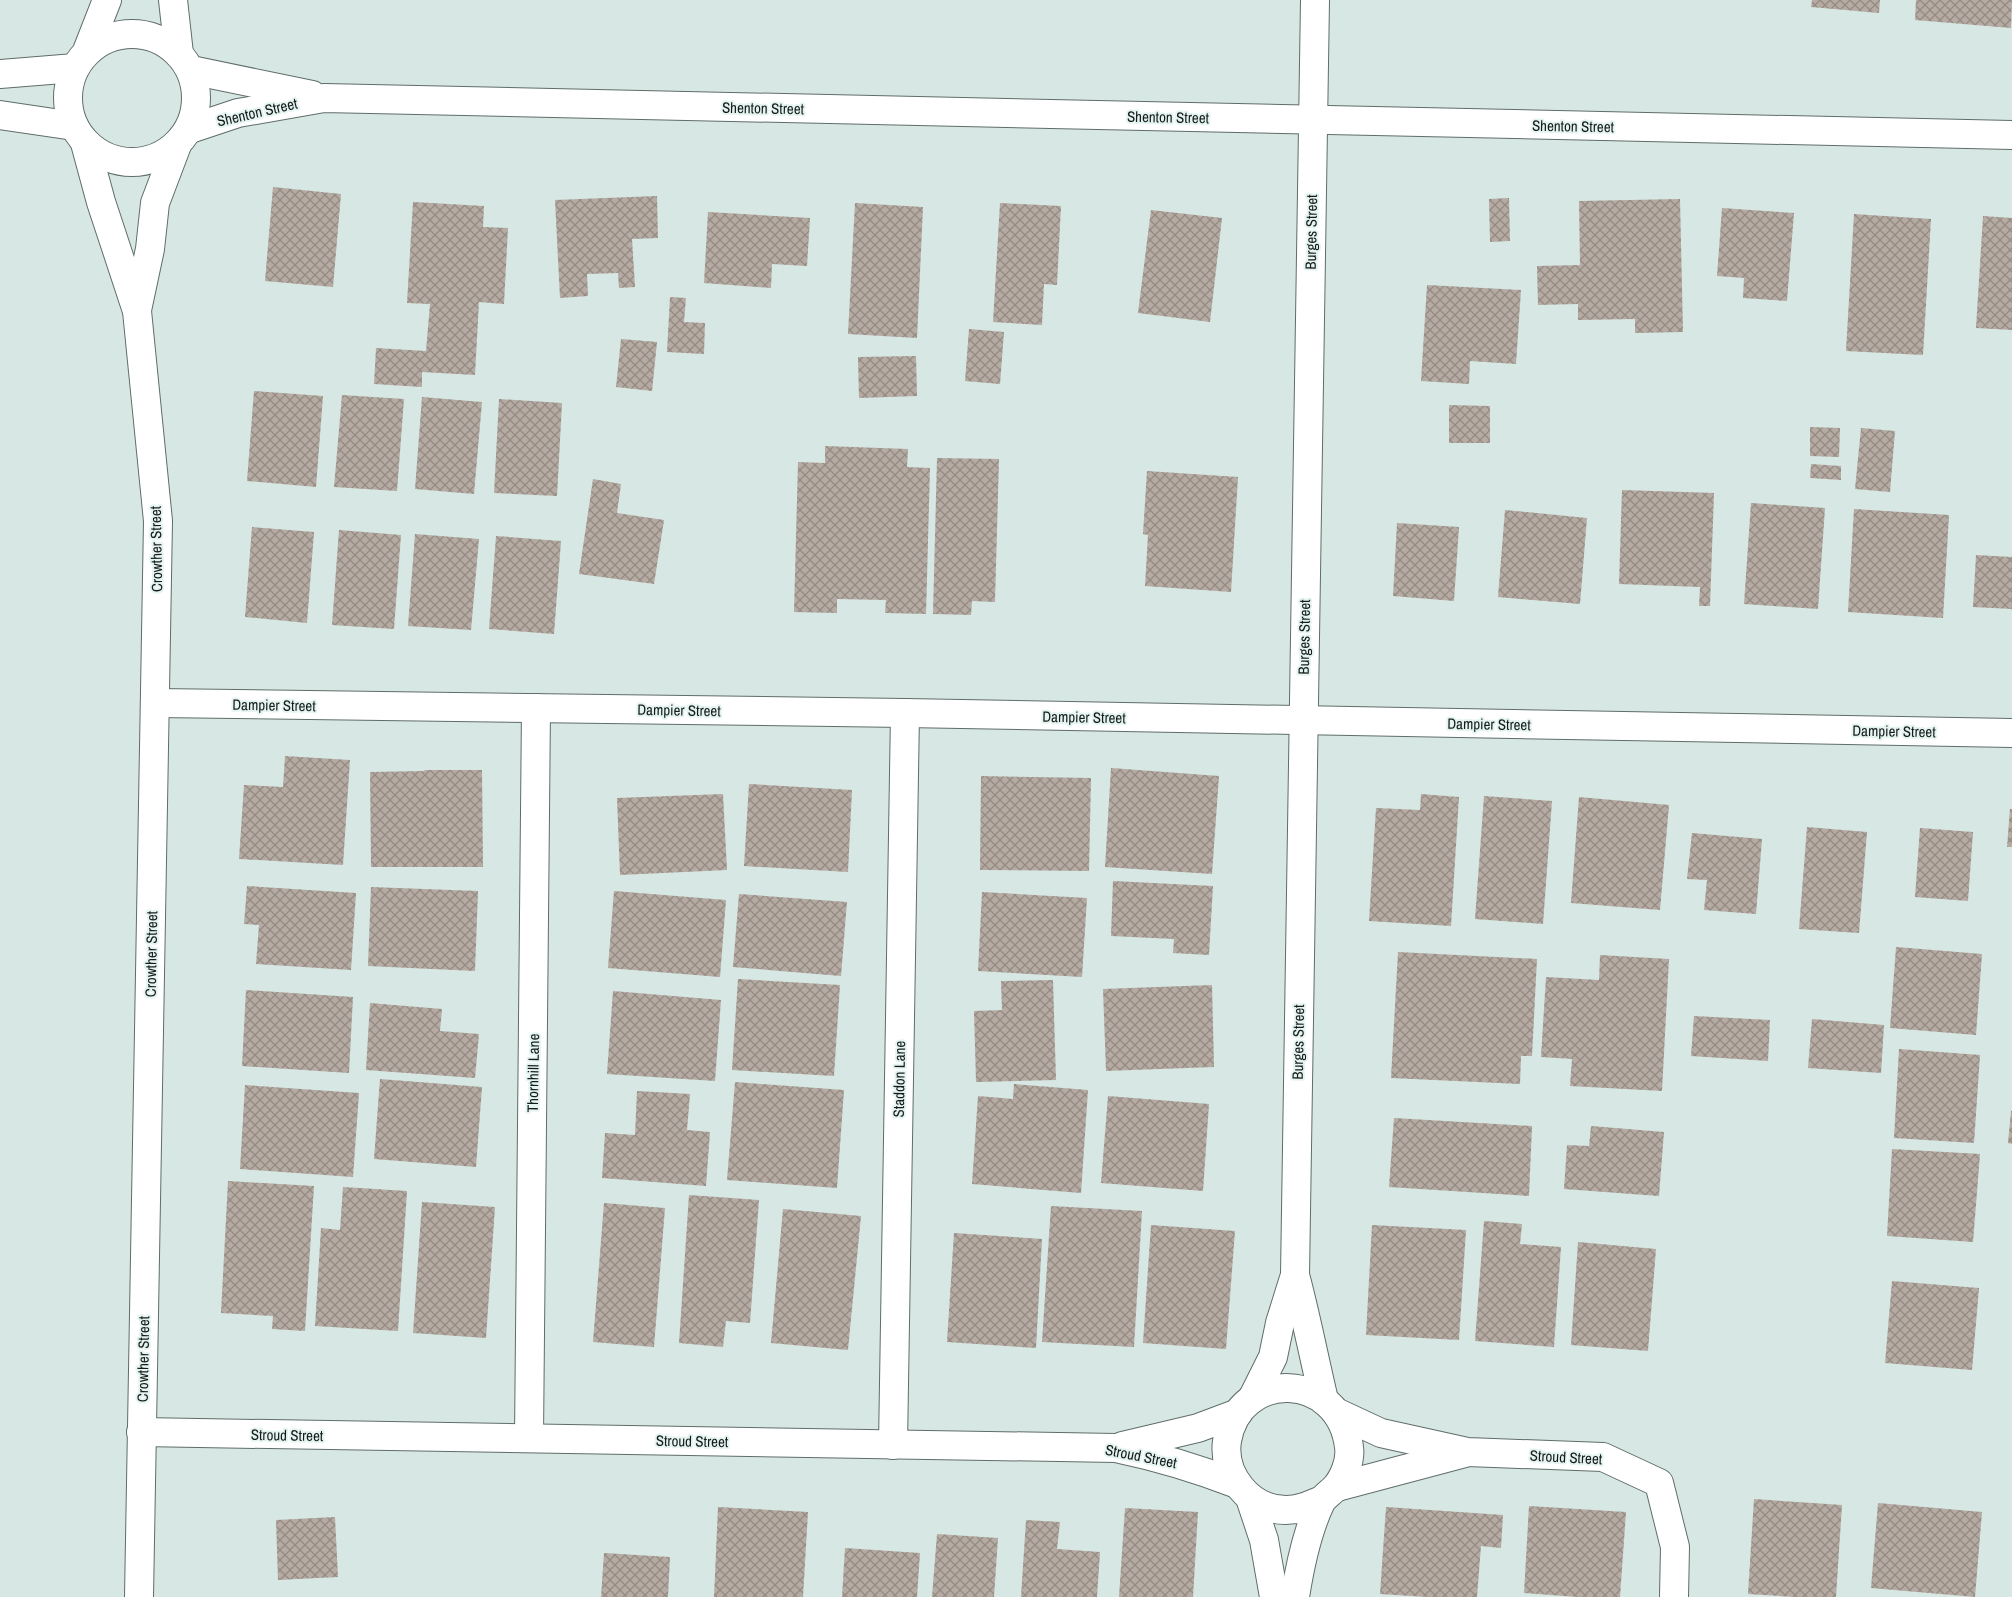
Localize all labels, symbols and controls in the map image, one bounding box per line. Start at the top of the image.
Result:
street label: Shenton Street [215,92,300,131]
street label: Shenton Street [722,97,805,119]
street label: Shenton Street [1127,106,1210,128]
street label: Shenton Street [1532,115,1615,137]
street label: Burges Street [1300,194,1322,270]
street label: Crowther Street [145,505,167,592]
street label: Burges Street [1293,599,1315,675]
street label: Dampier Street [232,694,316,716]
street label: Dampier Street [637,699,721,721]
street label: Dampier Street [1042,706,1126,728]
street label: Dampier Street [1447,713,1531,735]
street label: Dampier Street [1852,720,1936,742]
street label: Crowther Street [140,910,162,997]
street label: Burges Street [1287,1004,1309,1080]
street label: Thornhill Lane [522,1033,544,1112]
street label: Staddon Lane [888,1040,910,1117]
street label: Crowther Street [132,1315,154,1402]
street label: Stroud Street [251,1424,324,1446]
street label: Stroud Street [656,1430,729,1452]
street label: Stroud Street [1103,1439,1179,1473]
street label: Stroud Street [1529,1445,1603,1469]

